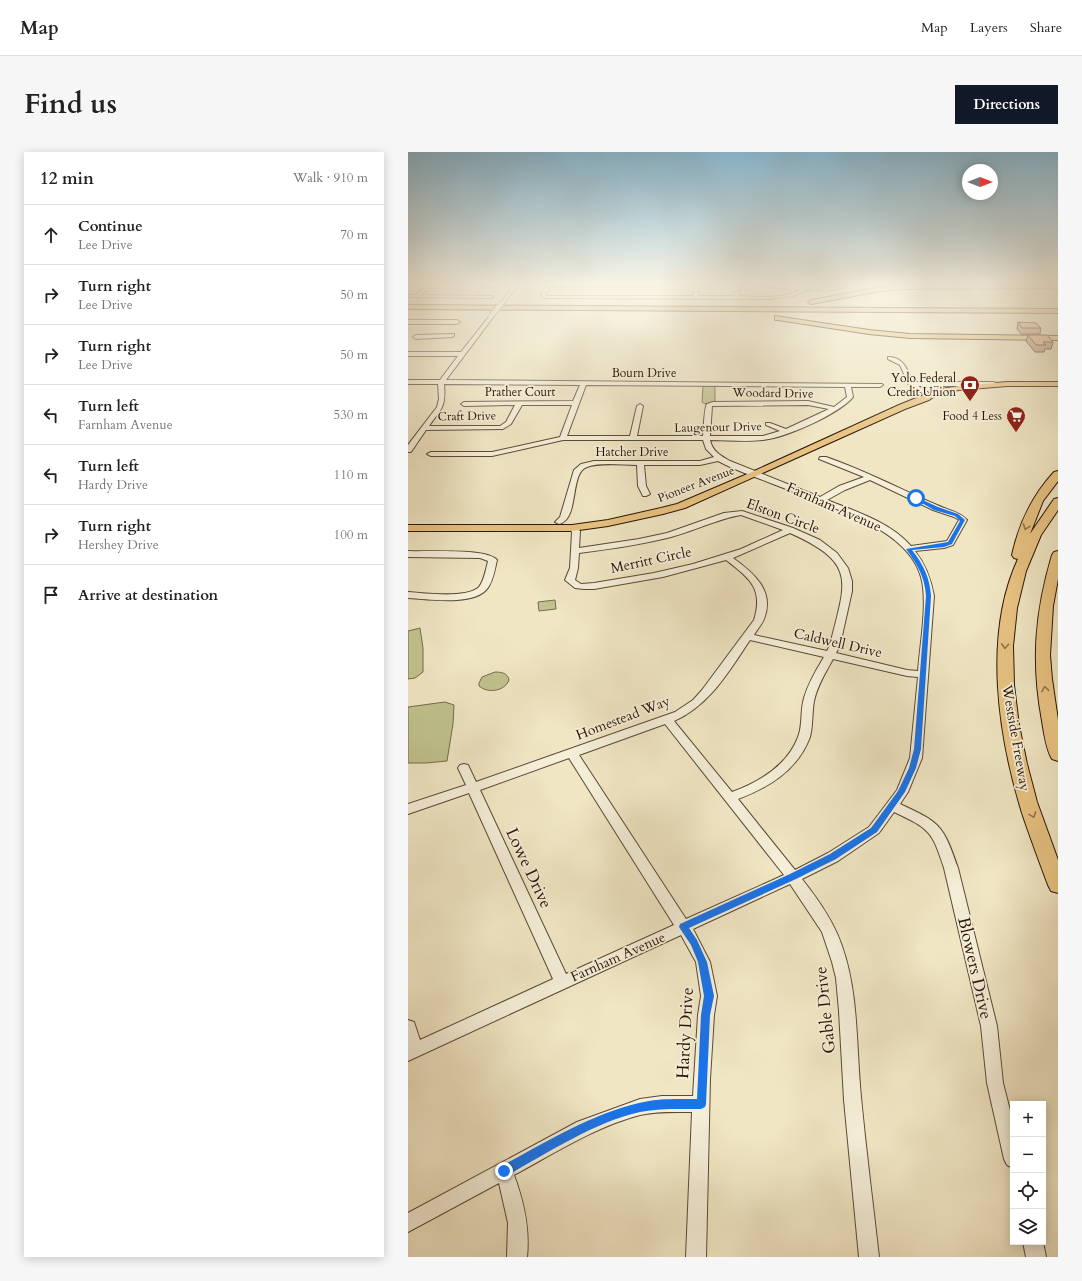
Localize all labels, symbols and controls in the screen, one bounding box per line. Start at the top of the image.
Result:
text: Map [20,15,59,41]
text: Map [921,18,948,37]
text: Layers [970,18,1008,37]
text: Share [1030,18,1062,37]
text: Find us [24,85,117,123]
button: Directions [955,85,1058,124]
north arrow [962,164,998,200]
text: 12 min [40,167,94,190]
text: Walk · 910 m [293,169,368,187]
text: Continue [78,216,143,236]
icon: ahead [40,224,62,246]
text: 70 m [340,226,368,244]
text: Lee Drive [78,236,133,254]
text: Turn right [78,276,151,296]
icon: right [40,284,62,306]
text: 50 m [340,286,368,304]
text: Lee Drive [78,296,133,314]
text: Turn right [78,336,151,356]
icon: right [40,344,62,366]
text: 50 m [340,346,368,364]
text: Lee Drive [78,356,133,374]
street label: Bourn Drive [612,365,676,381]
place label: Yolo Federal Credit Union [887,370,956,400]
bank icon: Yolo Federal Credit Union [959,374,981,402]
street label: Prather Court [485,384,555,400]
street label: Woodard Drive [731,384,814,402]
text: Turn left [78,396,139,416]
icon: left [40,404,62,426]
supermarket icon: Food 4 Less [1005,405,1027,433]
text: 530 m [334,406,368,424]
street label: Craft Drive [438,407,496,425]
place label: Food 4 Less [942,408,1002,424]
text: Farnham Avenue [78,416,173,434]
street label: Laugenour Drive [674,418,762,436]
street label: Hatcher Drive [595,444,669,460]
text: Turn left [78,456,139,476]
street label: Pioneer Avenue [655,462,737,506]
icon: left [40,464,62,486]
text: 110 m [334,466,368,484]
text: Hardy Drive [78,476,148,494]
street label: Farnham Avenue [784,478,884,536]
route start [907,489,925,507]
street label: Elston Circle [744,494,822,538]
text: Turn right [78,516,151,536]
one-way arrow [1023,523,1031,530]
icon: right [40,524,62,546]
text: 100 m [334,526,368,544]
text: Hershey Drive [78,536,159,554]
street label: Merritt Circle [609,542,693,578]
icon: arrive [40,584,62,606]
text: Arrive at destination [78,585,218,605]
street label: Caldwell Drive [792,624,884,662]
one-way arrow [1001,643,1010,649]
street label: Westside Freeway [997,682,1035,793]
one-way arrow [1041,686,1049,692]
street label: Homestead Way [573,691,673,745]
one-way arrow [1028,812,1036,819]
street label: Lowe Drive [500,824,558,912]
street label: Blowers Drive [952,915,998,1021]
street label: Farnham Avenue [568,928,668,986]
street label: Gable Drive [809,965,841,1055]
street label: Hardy Drive [671,987,699,1079]
map controls [1010,1101,1046,1245]
button: + [1010,1101,1046,1137]
button: − [1010,1137,1046,1173]
route end [495,1162,513,1180]
button: locate [1010,1173,1046,1209]
button: layers [1010,1209,1046,1245]

